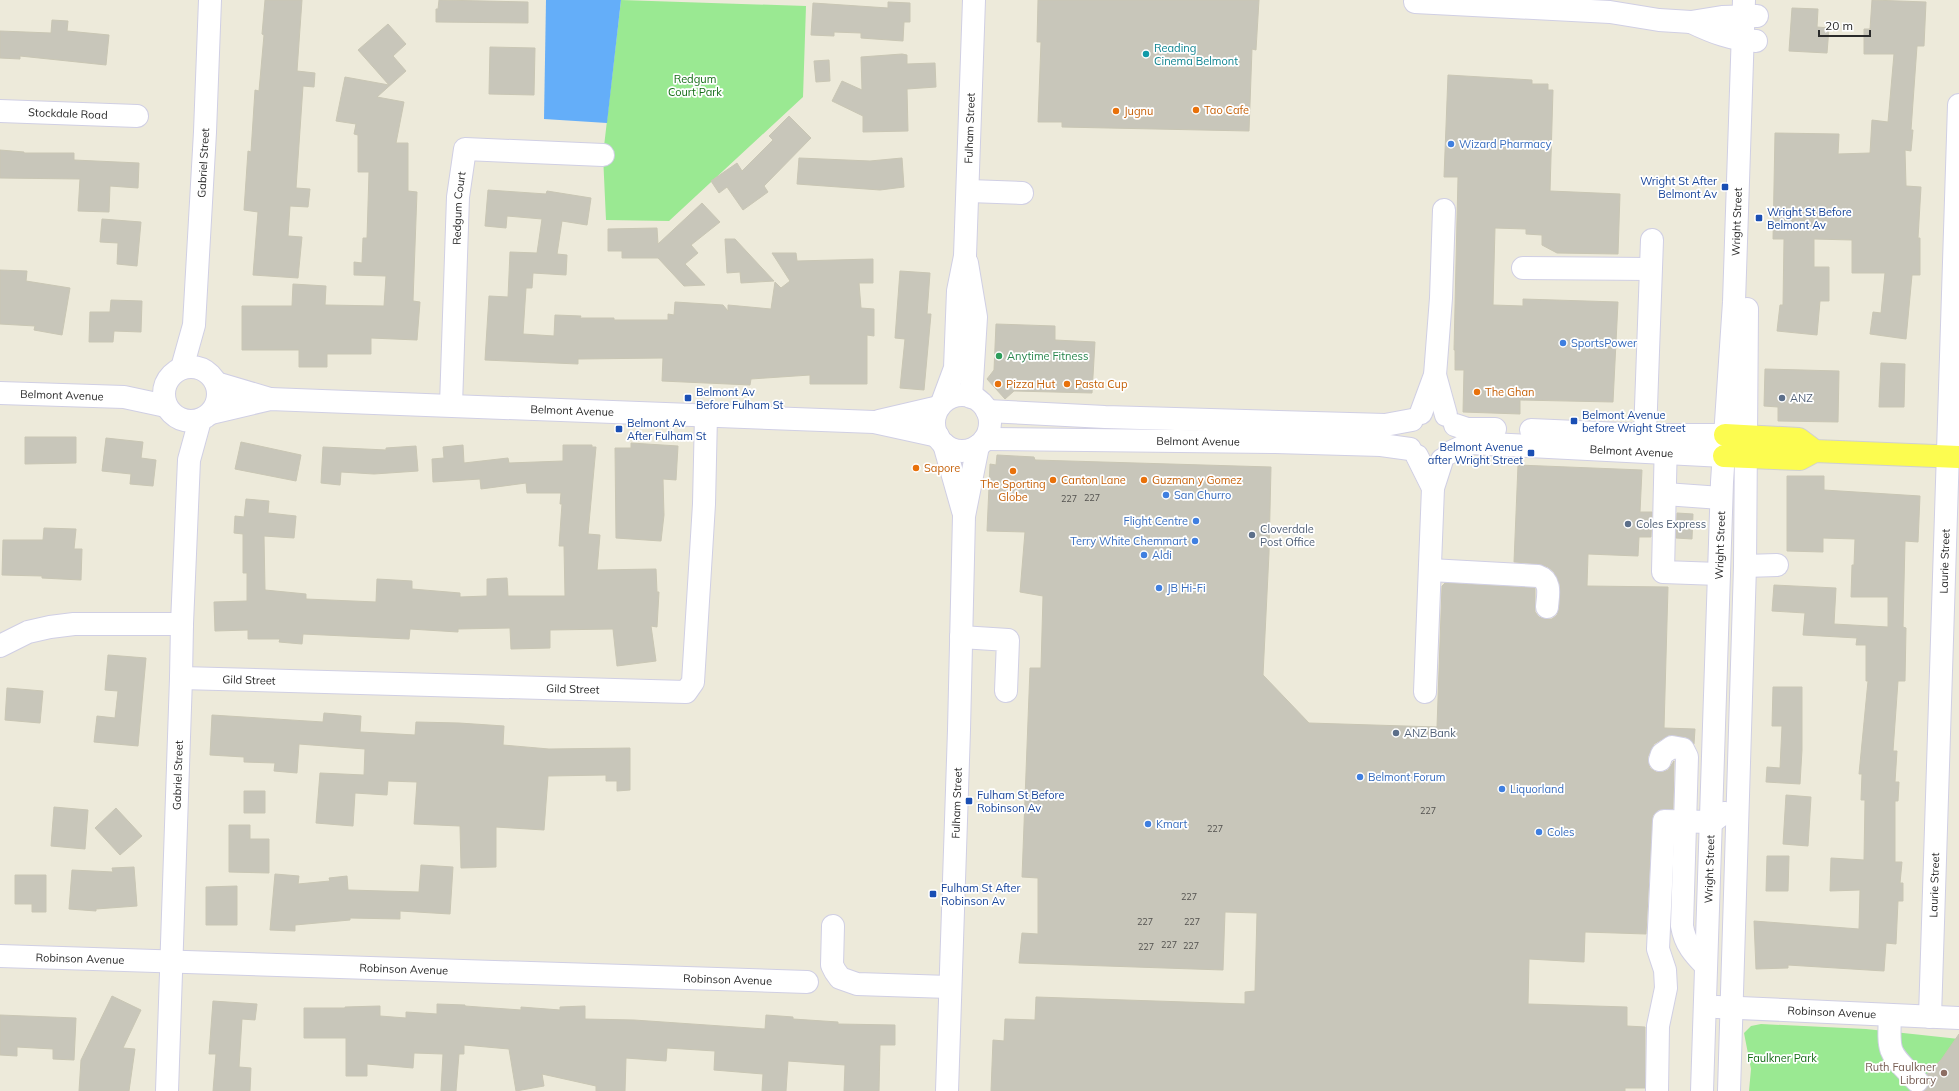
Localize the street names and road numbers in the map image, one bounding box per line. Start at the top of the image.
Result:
street label: Fulham Street [961,92,978,164]
street label: Stockdale Road [28,105,108,122]
street label: Gabriel Street [194,128,212,198]
street label: Redgum Court [449,170,469,245]
street label: Wright Street [1729,187,1745,256]
street label: Belmont Avenue [20,387,104,403]
street label: Belmont Avenue [530,402,614,419]
street label: Belmont Avenue [1156,434,1240,449]
street label: Belmont Avenue [1589,442,1674,460]
street label: Wright Street [1712,511,1728,580]
street label: Laurie Street [1936,528,1953,594]
street label: Gild Street [222,672,276,688]
street label: Gild Street [546,681,600,697]
street label: Gabriel Street [170,740,186,810]
street label: Fulham Street [948,767,965,839]
street label: Wright Street [1701,834,1717,904]
street label: Laurie Street [1926,852,1942,918]
street label: Robinson Avenue [35,950,125,967]
street label: Robinson Avenue [359,961,448,977]
street label: Robinson Avenue [683,971,772,988]
street label: Robinson Avenue [1787,1003,1877,1021]

